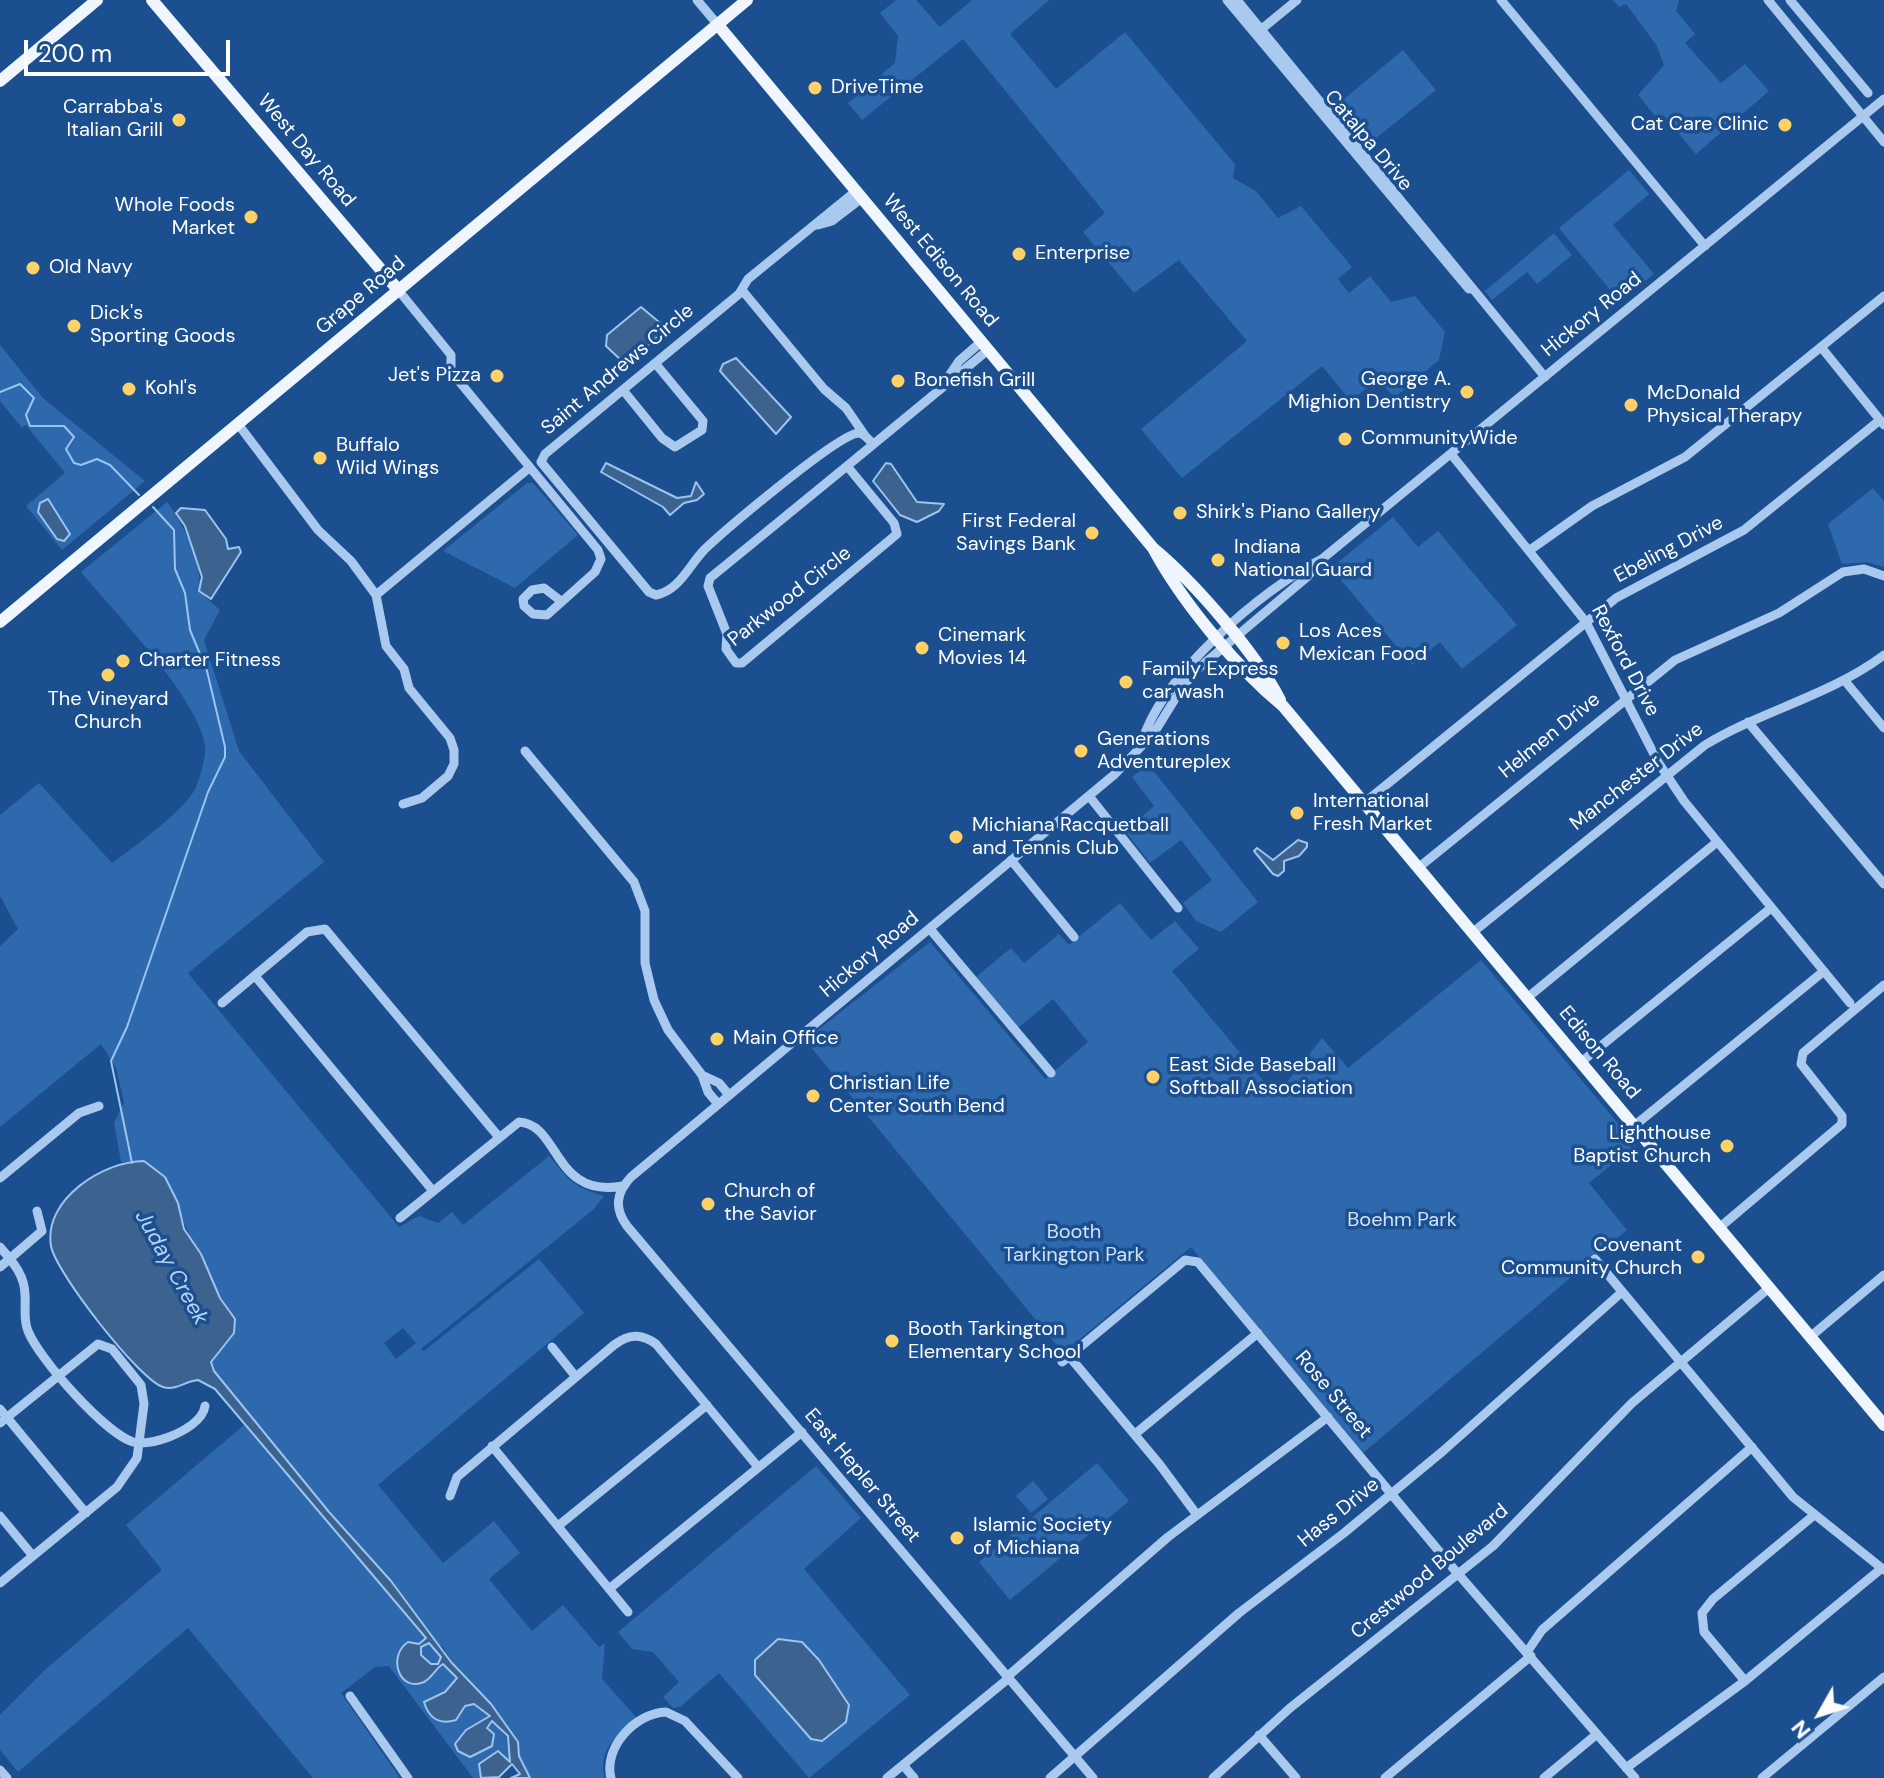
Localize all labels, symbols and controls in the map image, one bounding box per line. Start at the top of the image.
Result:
scale bar [28,24,234,74]
text: 200 m [38,38,112,69]
place label: DriveTime [831,76,924,100]
marker: DriveTime [806,79,824,97]
street label: Catalpa Drive [1319,86,1417,196]
street label: West Day Road [252,90,360,212]
place label: Carrabba's Italian Grill [63,96,163,143]
marker: Carrabba's Italian Grill [170,111,188,129]
place label: Cat Care Clinic [1631,113,1769,137]
marker: Cat Care Clinic [1776,116,1794,134]
street label: West Edison Road [877,190,1003,332]
place label: Whole Foods Market [115,194,235,241]
marker: Whole Foods Market [242,208,260,226]
place label: Enterprise [1035,242,1130,266]
marker: Enterprise [1010,245,1028,263]
street label: Grape Road [311,252,411,340]
place label: Old Navy [49,256,133,280]
marker: Old Navy [24,259,42,277]
street label: Hickory Road [1537,267,1647,363]
street label: Saint Andrews Circle [537,299,699,441]
place label: Dick's Sporting Goods [90,302,235,349]
marker: Dick's Sporting Goods [65,317,83,335]
place label: Jet's Pizza [388,364,481,388]
marker: Jet's Pizza [488,367,506,385]
place label: George A. Mighion Dentistry [1288,368,1451,415]
place label: Bonefish Grill [914,369,1035,393]
marker: Bonefish Grill [889,372,907,390]
place label: Kohl's [145,377,197,401]
marker: Kohl's [120,380,138,398]
place label: McDonald Physical Therapy [1647,382,1802,429]
marker: George A. Mighion Dentistry [1458,383,1476,401]
marker: McDonald Physical Therapy [1622,396,1640,414]
place label: CommunityWide [1361,427,1518,451]
marker: CommunityWide [1336,430,1354,448]
place label: Buffalo Wild Wings [336,434,439,481]
marker: Buffalo Wild Wings [311,449,329,467]
place label: Shirk's Piano Gallery [1196,501,1381,525]
marker: Shirk's Piano Gallery [1171,504,1189,522]
place label: First Federal Savings Bank [956,510,1076,557]
street label: Ebeling Drive [1610,511,1728,589]
marker: First Federal Savings Bank [1083,524,1101,542]
place label: Indiana National Guard [1234,536,1372,583]
street label: Parkwood Circle [724,542,856,652]
marker: Indiana National Guard [1209,551,1227,569]
street label: Rexford Drive [1586,601,1664,721]
place label: Los Aces Mexican Food [1299,620,1427,667]
place label: Cinemark Movies 14 [938,624,1027,671]
marker: Los Aces Mexican Food [1274,634,1292,652]
marker: Cinemark Movies 14 [913,639,931,657]
place label: Charter Fitness [139,649,281,673]
marker: Charter Fitness [114,652,132,670]
place label: Family Express car wash [1142,658,1279,705]
marker: The Vineyard Church [99,666,117,684]
marker: Family Express car wash [1117,673,1135,691]
place label: The Vineyard Church [48,688,168,735]
street label: Helmen Drive [1495,688,1605,784]
street label: Manchester Drive [1566,718,1708,836]
place label: Generations Adventureplex [1097,728,1231,775]
marker: Generations Adventureplex [1072,742,1090,760]
place label: International Fresh Market [1313,790,1432,837]
marker: International Fresh Market [1288,804,1306,822]
place label: Michiana Racquetball and Tennis Club [972,814,1169,861]
marker: Michiana Racquetball and Tennis Club [947,828,965,846]
street label: Hickory Road [816,907,924,1003]
street label: Edison Road [1553,1002,1645,1104]
place label: Main Office [733,1027,839,1051]
marker: Main Office [708,1030,726,1048]
place label: East Side Baseball Softball Association [1169,1054,1353,1101]
marker: East Side Baseball Softball Association [1144,1068,1162,1086]
place label: Christian Life Center South Bend [829,1072,1005,1119]
marker: Christian Life Center South Bend [804,1087,822,1105]
place label: Lighthouse Baptist Church [1573,1122,1711,1169]
marker: Lighthouse Baptist Church [1718,1137,1736,1155]
place label: Church of the Savior [724,1180,817,1227]
marker: Church of the Savior [699,1195,717,1213]
water label: Juday Creek [129,1206,213,1330]
park label: Boehm Park [1347,1209,1457,1233]
park label: Booth Tarkington Park [1003,1221,1145,1268]
place label: Covenant Community Church [1501,1234,1682,1281]
marker: Covenant Community Church [1689,1248,1707,1266]
place label: Booth Tarkington Elementary School [908,1318,1081,1365]
marker: Booth Tarkington Elementary School [883,1332,901,1350]
street label: Rose Street [1290,1346,1376,1444]
street label: East Hepler Street [799,1404,925,1548]
street label: Hass Drive [1294,1473,1384,1553]
street label: Crestwood Boulevard [1346,1499,1514,1645]
place label: Islamic Society of Michiana [973,1514,1112,1561]
marker: Islamic Society of Michiana [948,1529,966,1547]
north arrow [1780,1674,1860,1754]
text: N [1785,1714,1817,1745]

